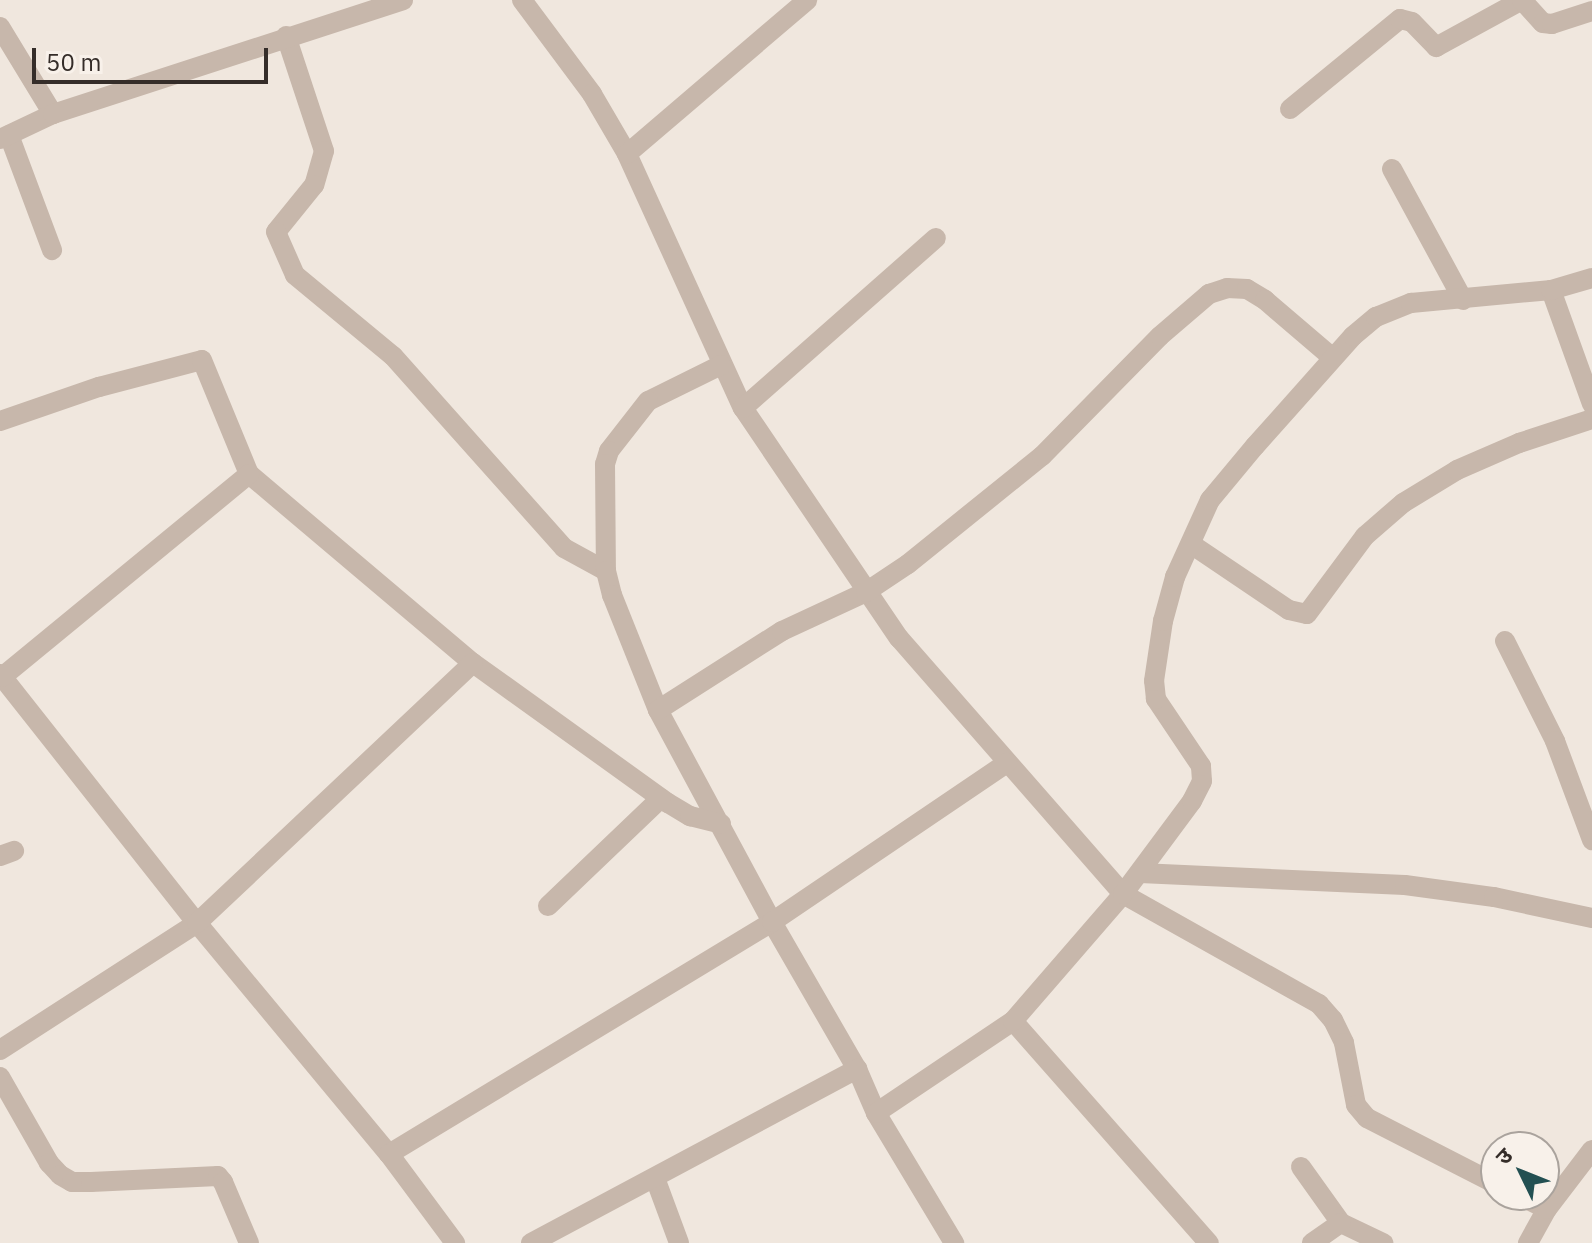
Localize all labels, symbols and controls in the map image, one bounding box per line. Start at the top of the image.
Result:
scale bar [36,32,272,82]
text: 50 m [46,46,101,78]
north arrow [1480,1131,1560,1211]
text: उ [1489,1141,1519,1170]

